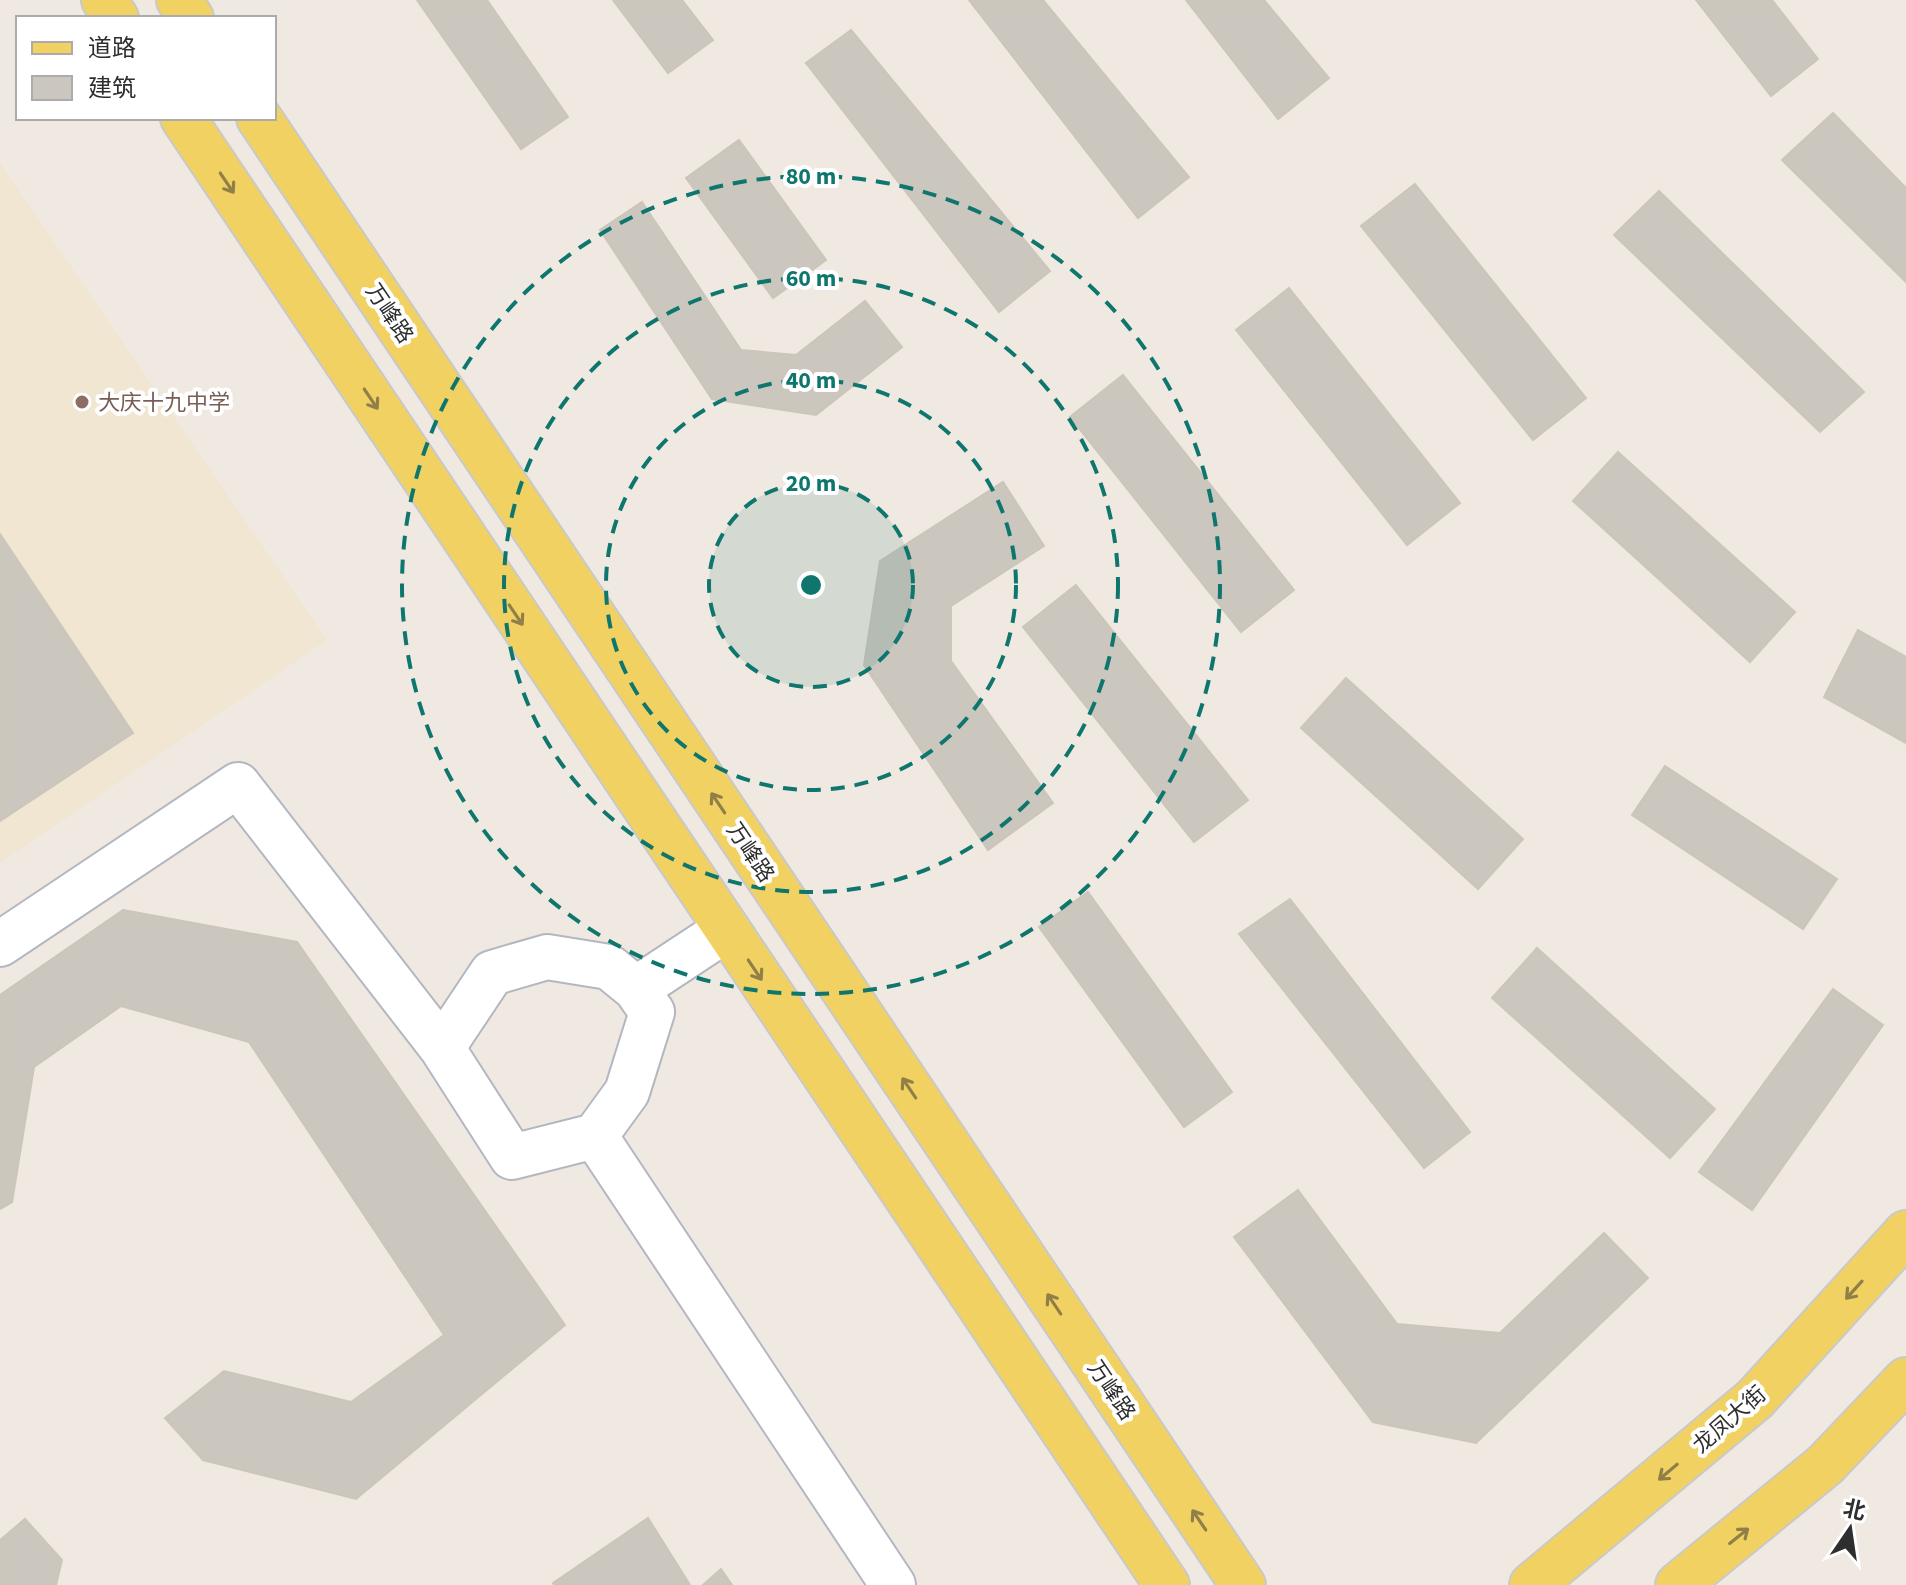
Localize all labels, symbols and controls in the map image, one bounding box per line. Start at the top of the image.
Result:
legend [16,16,276,120]
text: 道路 [88,31,136,66]
text: 建筑 [88,71,136,106]
text: 80 m [786,159,836,194]
one-way arrow [218,171,235,193]
text: 60 m [786,261,836,296]
street label: 万峰路 [357,277,421,350]
text: 40 m [786,363,836,398]
place label: 大庆十九中学 [98,387,230,419]
one-way arrow [363,387,380,409]
marker: 大庆十九中学 [73,393,91,411]
text: 20 m [786,466,836,501]
centre of rings [797,571,825,599]
one-way arrow [508,603,524,625]
one-way arrow [710,792,726,814]
street label: 万峰路 [718,816,782,889]
one-way arrow [746,959,763,981]
one-way arrow [901,1078,918,1100]
one-way arrow [1845,1280,1863,1300]
one-way arrow [1046,1294,1063,1316]
street label: 万峰路 [1079,1354,1143,1427]
street label: 龙凤大街 [1686,1379,1773,1461]
one-way arrow [1658,1463,1679,1481]
north arrow [1810,1489,1890,1569]
text: 北 [1840,1492,1869,1529]
one-way arrow [1191,1510,1207,1532]
one-way arrow [1728,1527,1749,1545]

